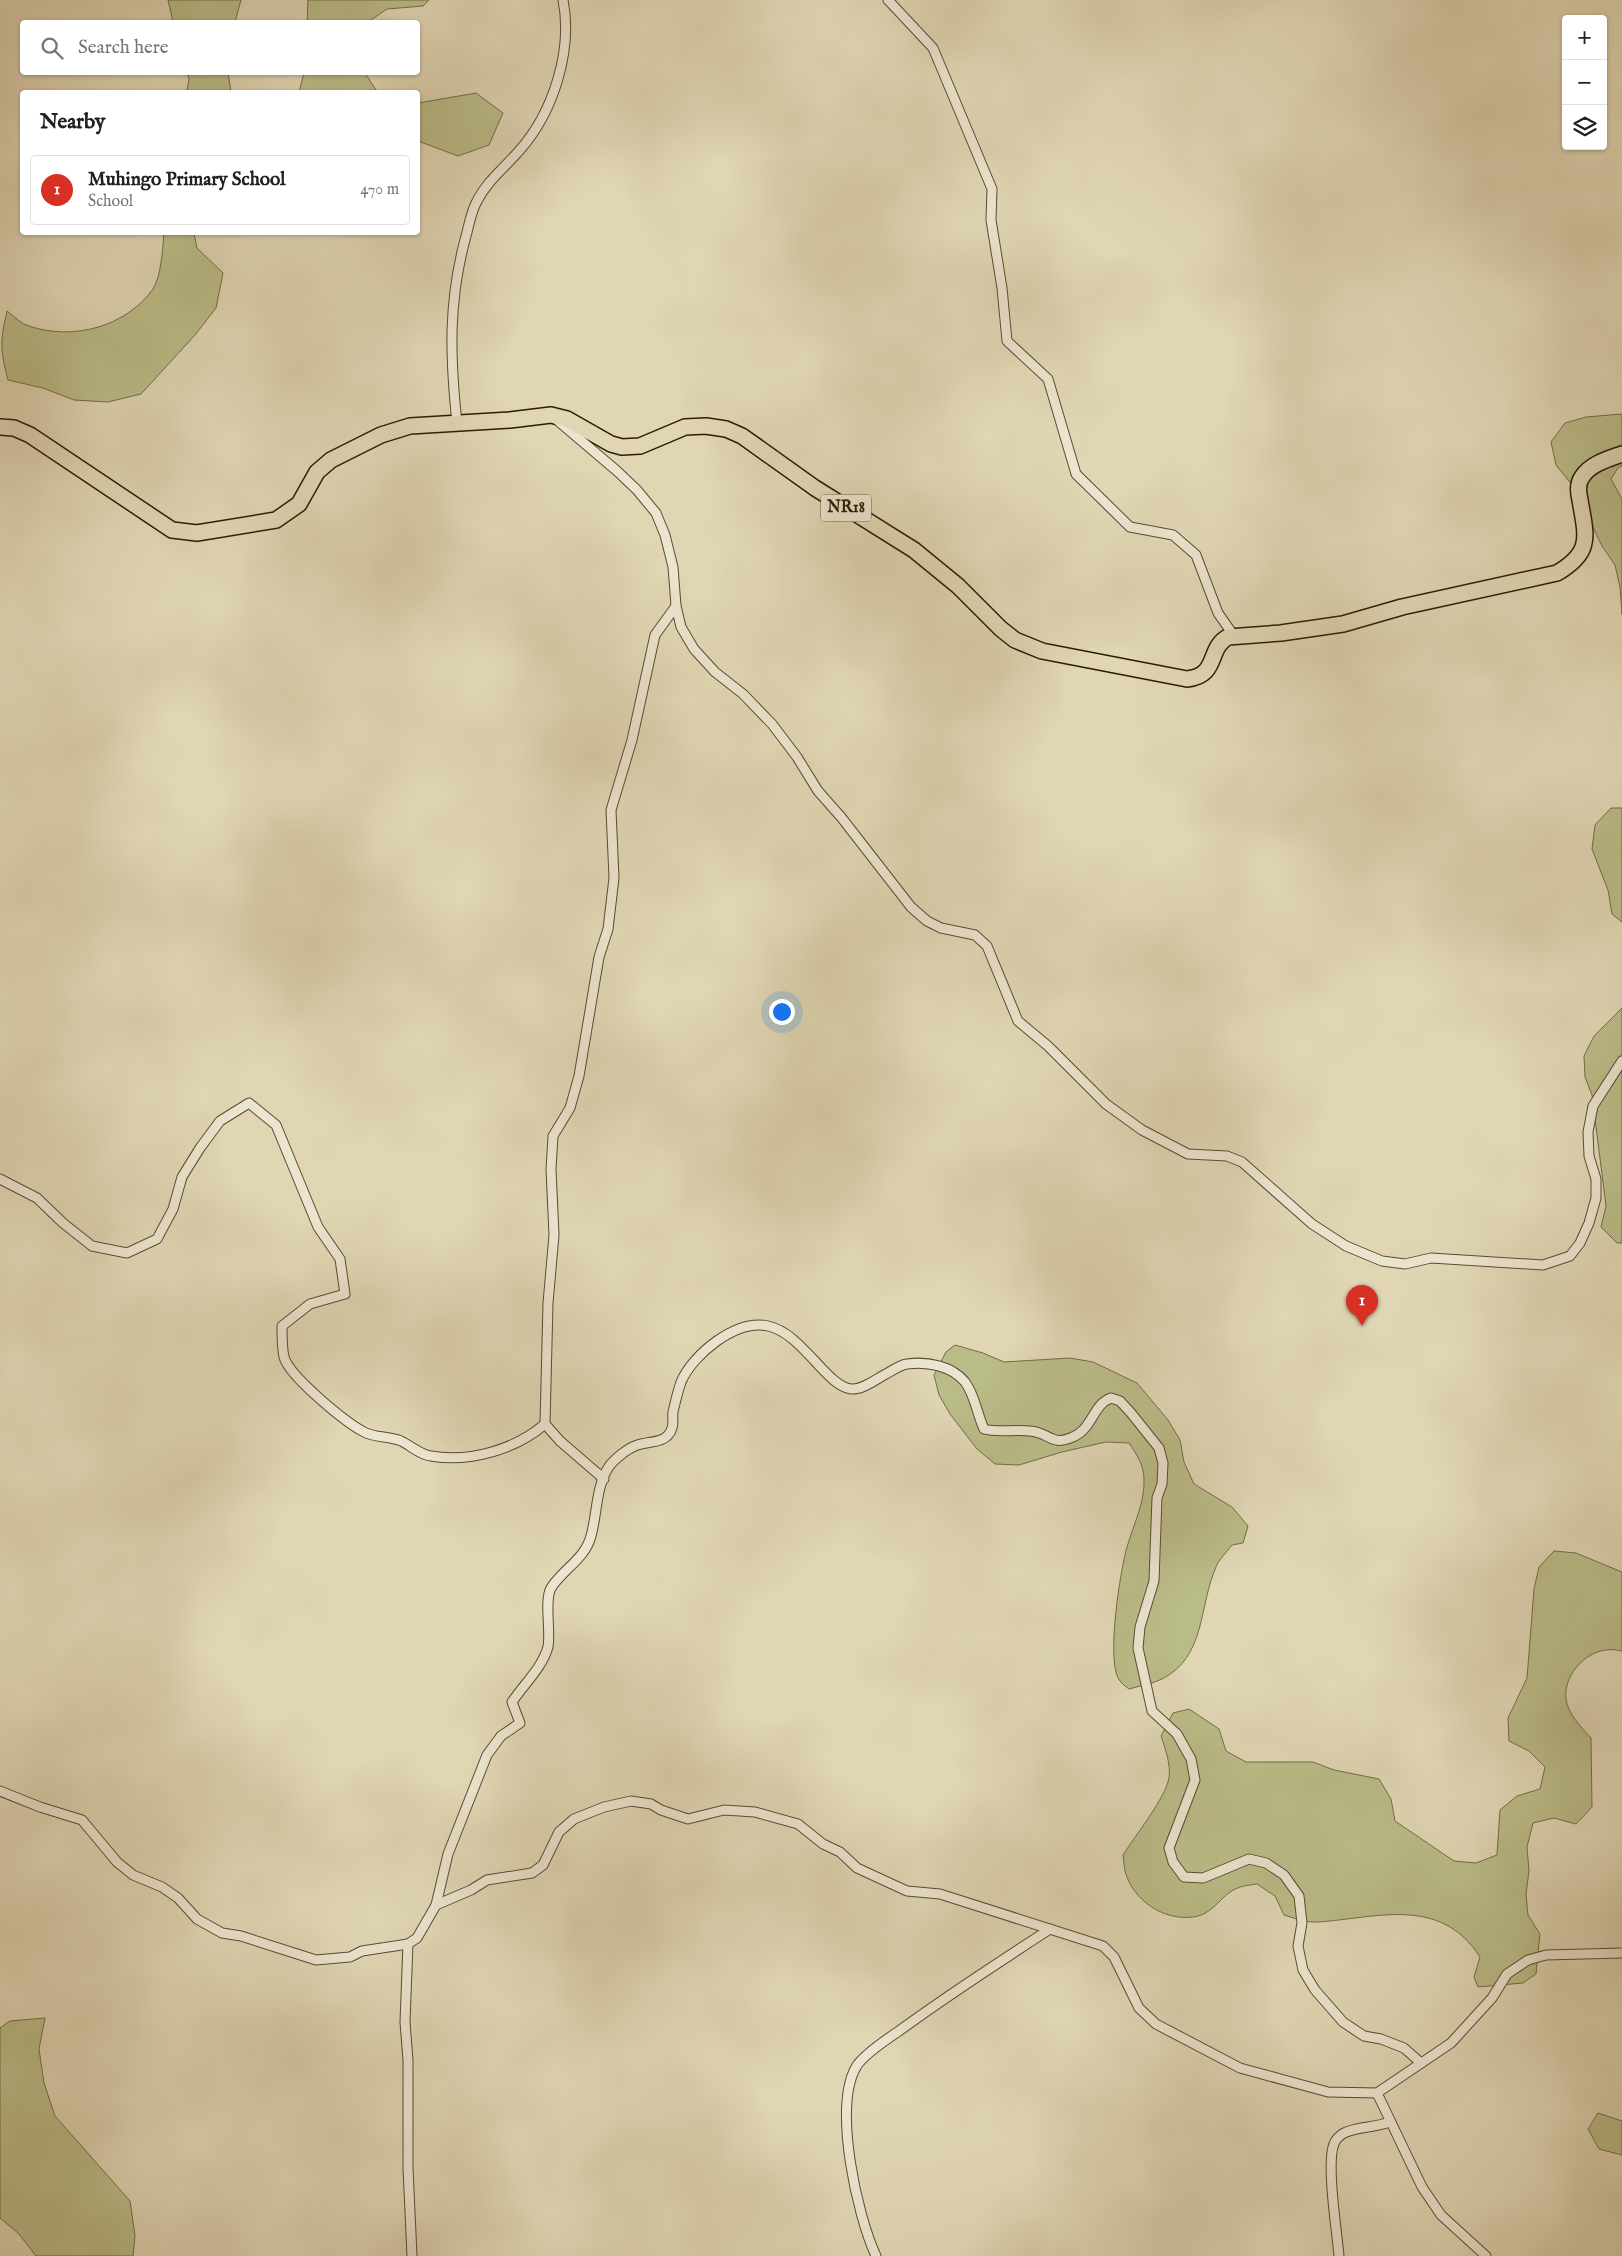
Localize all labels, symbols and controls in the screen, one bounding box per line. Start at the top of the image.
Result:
map controls [1562,15,1607,150]
button: + [1562,15,1607,60]
search box [20,20,420,75]
icon: search [38,34,66,62]
text: Search here [78,36,169,60]
button: − [1562,60,1607,105]
button: layers [1562,105,1607,150]
text: Nearby [40,109,105,136]
text: Muhingo Primary School [88,168,285,192]
text: 1 [54,180,60,200]
text: 470 m [360,180,399,200]
text: School [88,192,133,212]
road number: NR18 [821,494,871,522]
your location [769,999,795,1025]
pin: 1 [1346,1285,1378,1326]

